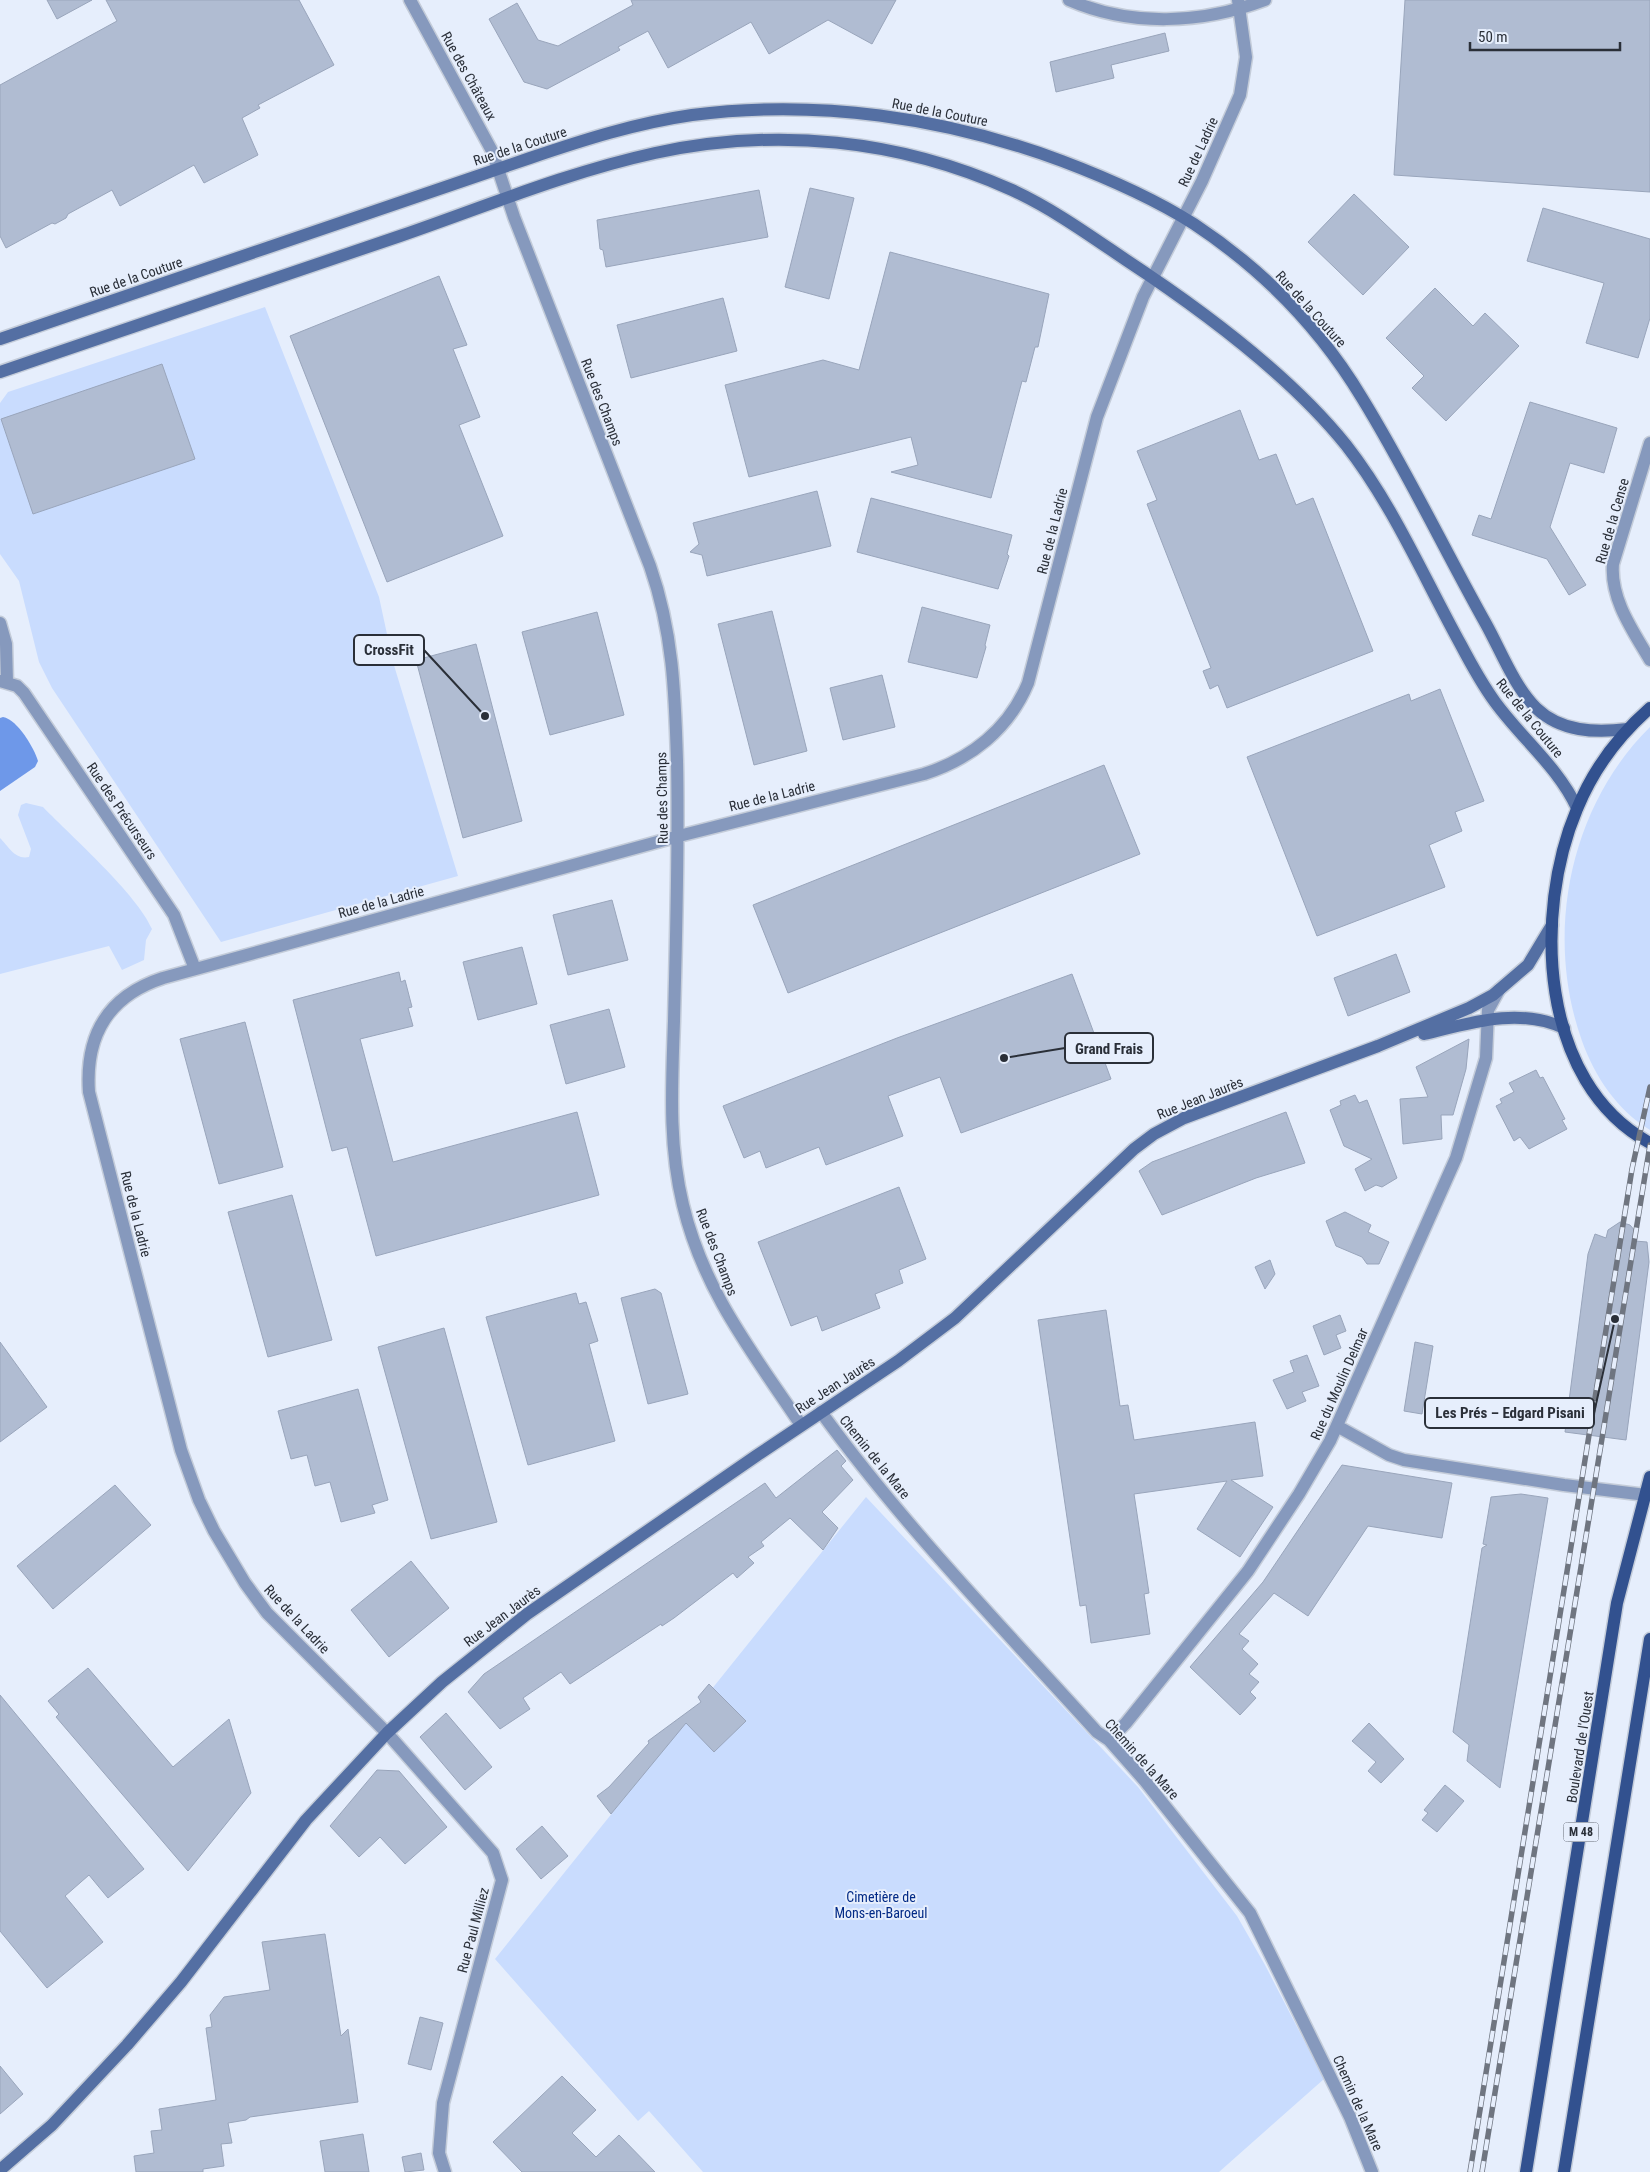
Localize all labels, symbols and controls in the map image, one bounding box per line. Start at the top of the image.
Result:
scale bar [1470,20,1620,52]
text: 50 m [1478,28,1508,46]
street label: Rue des Châteaux [438,29,500,123]
street label: Rue de la Couture [891,95,990,129]
street label: Rue de Ladrie [1175,114,1221,189]
street label: Rue de la Couture [471,123,569,169]
street label: Rue de la Couture [87,253,185,300]
street label: Rue de la Couture [1273,268,1350,351]
street label: Rue des Champs [578,356,626,448]
street label: Rue de la Cense [1592,476,1632,566]
street label: Rue de la Ladrie [1034,486,1071,576]
callout: CrossFit [354,635,424,665]
text: CrossFit [364,641,414,659]
street label: Rue de la Couture [1493,675,1567,761]
street label: Rue des Champs [653,752,671,844]
street label: Rue des Précurseurs [84,760,160,862]
street label: Rue de la Ladrie [727,777,817,814]
street label: Rue de la Ladrie [336,883,426,921]
callout: Grand Frais [1065,1033,1153,1063]
text: Grand Frais [1075,1040,1143,1058]
street label: Rue Jean Jaurès [1155,1073,1245,1123]
street label: Rue de la Ladrie [118,1169,155,1259]
street label: Rue des Champs [693,1206,741,1298]
street label: Rue du Moulin Delmar [1307,1325,1371,1443]
street label: Rue Jean Jaurès [792,1353,878,1417]
callout: Les Prés – Edgard Pisani [1425,1398,1594,1428]
text: Les Prés – Edgard Pisani [1435,1404,1585,1422]
street label: Chemin de la Mare [836,1412,914,1502]
street label: Rue de la Ladrie [261,1581,333,1657]
street label: Rue Jean Jaurès [461,1582,543,1650]
street label: Boulevard de l'Ouest [1563,1690,1597,1804]
street label: Chemin de la Mare [1102,1715,1183,1803]
road number: M 48 [1564,1822,1598,1841]
street label: Rue Paul Milliez [454,1886,492,1974]
park label: Cimetière de Mons-en-Baroeul [834,1889,928,1921]
street label: Chemin de la Mare [1330,2053,1386,2154]

